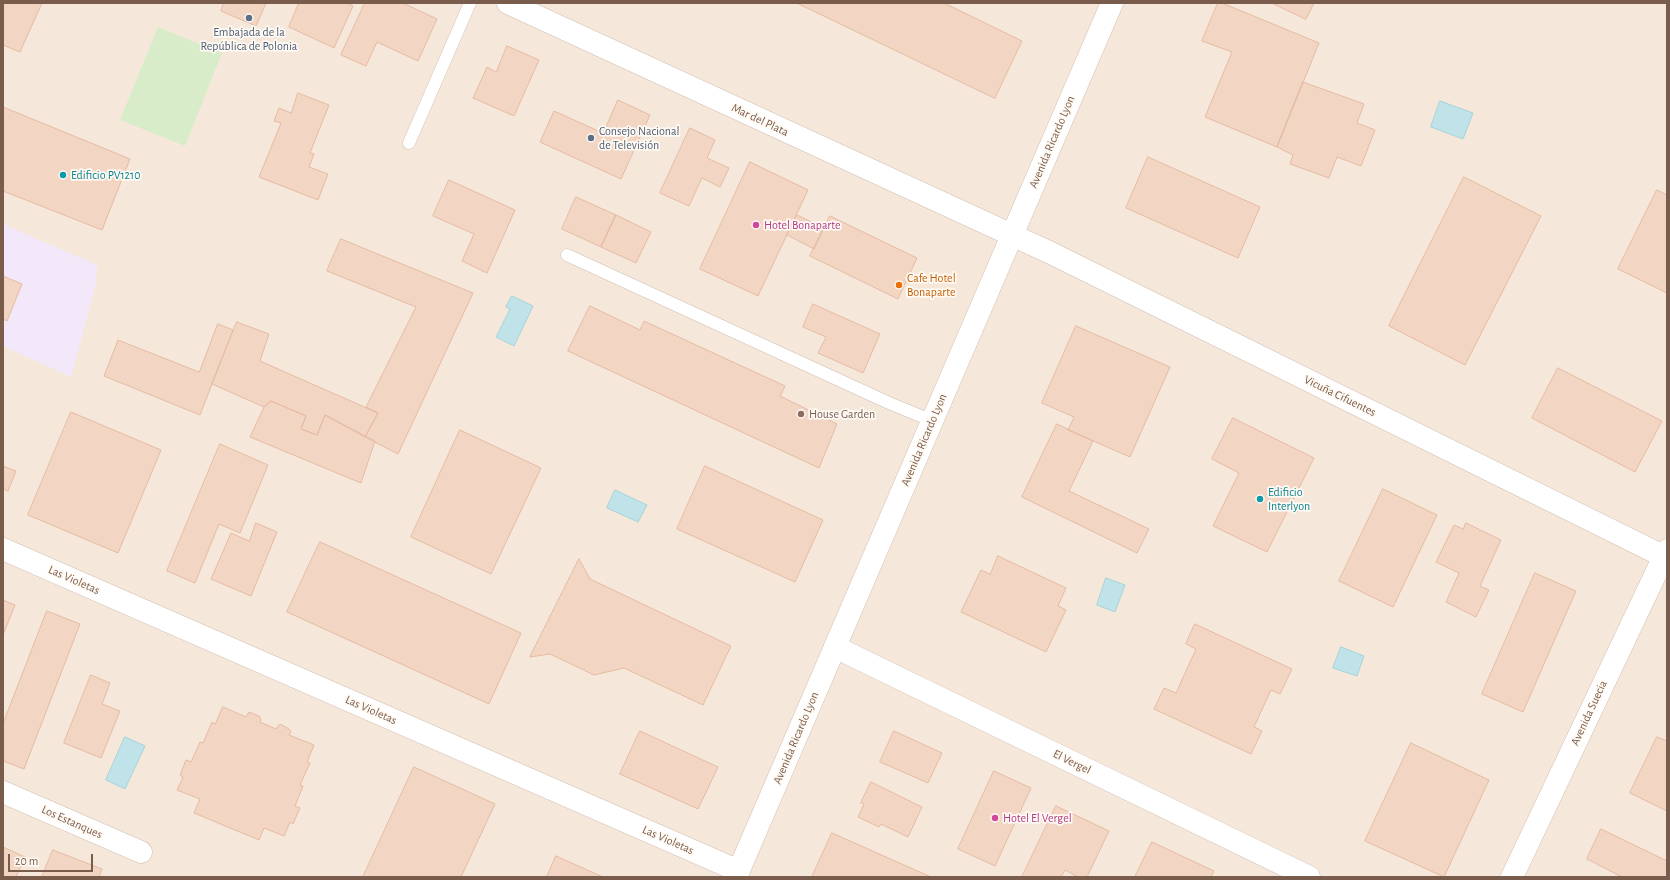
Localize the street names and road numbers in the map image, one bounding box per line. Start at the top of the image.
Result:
street label: Avenida Ricardo Lyon [1026,94,1078,190]
street label: Mar del Plata [729,100,791,140]
street label: Vicuña Cifuentes [1302,372,1378,420]
street label: Avenida Ricardo Lyon [898,392,950,488]
street label: Las Violetas [46,562,102,598]
street label: Avenida Suecia [1568,678,1610,748]
street label: Avenida Ricardo Lyon [770,690,822,786]
street label: Las Violetas [343,692,399,728]
street label: El Vergel [1051,747,1093,777]
street label: Los Estanques [39,802,105,842]
street label: Las Violetas [640,822,696,858]

